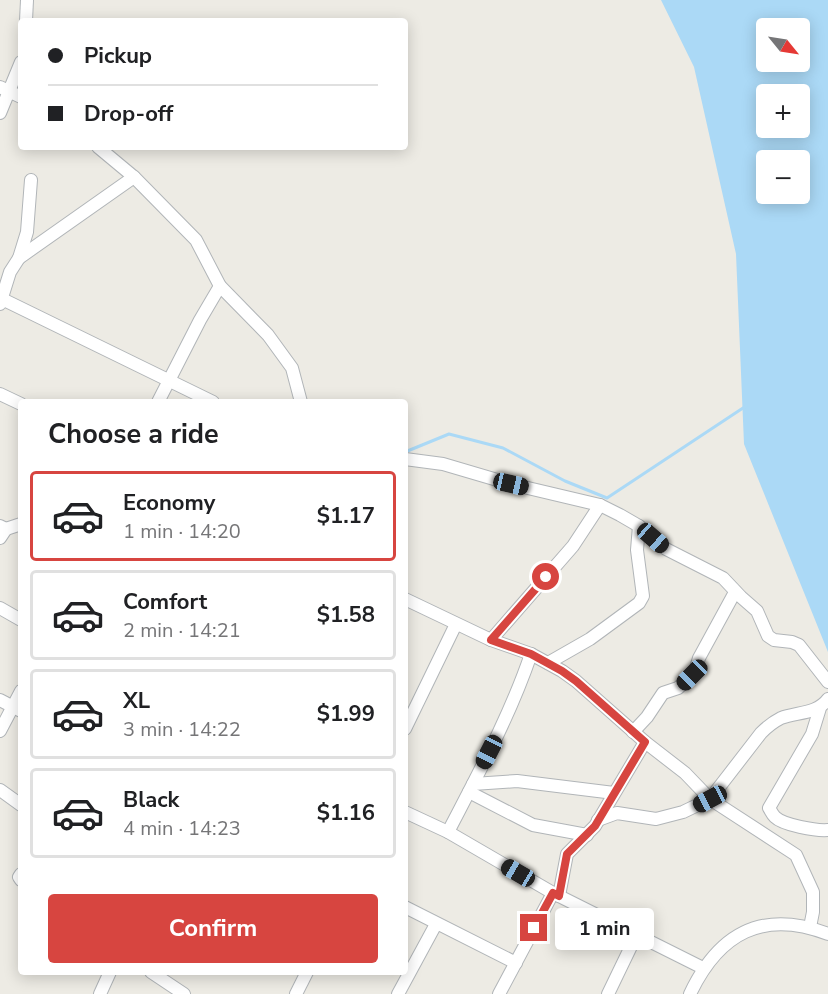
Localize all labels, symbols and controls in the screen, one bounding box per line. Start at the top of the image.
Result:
north arrow [756,18,810,72]
map controls [756,18,810,204]
text: Pickup [84,41,152,71]
button: + [756,84,810,138]
text: Drop-off [84,99,173,129]
button: − [756,150,810,204]
text: Choose a ride [48,416,219,453]
car [491,471,531,497]
text: Economy [123,488,215,518]
icon: car [51,489,105,543]
text: $1.17 [317,501,375,531]
text: 1 min · 14:20 [123,518,241,545]
car [634,519,672,557]
route start [532,563,559,590]
text: Comfort [123,587,207,617]
icon: car [51,588,105,642]
text: $1.58 [317,600,375,630]
text: 2 min · 14:21 [123,617,241,644]
car [673,656,711,694]
text: XL [123,686,150,716]
icon: car [51,687,105,741]
text: $1.99 [317,699,375,729]
text: 3 min · 14:22 [123,716,241,743]
car [473,732,505,772]
car [690,783,730,815]
text: Black [123,785,179,815]
icon: car [51,786,105,840]
text: $1.16 [317,798,375,828]
text: 4 min · 14:23 [123,815,241,842]
car [498,856,538,890]
button: Confirm [48,894,378,963]
callout: 1 min [555,907,654,949]
route end [520,914,547,941]
text: 1 min [579,915,630,942]

